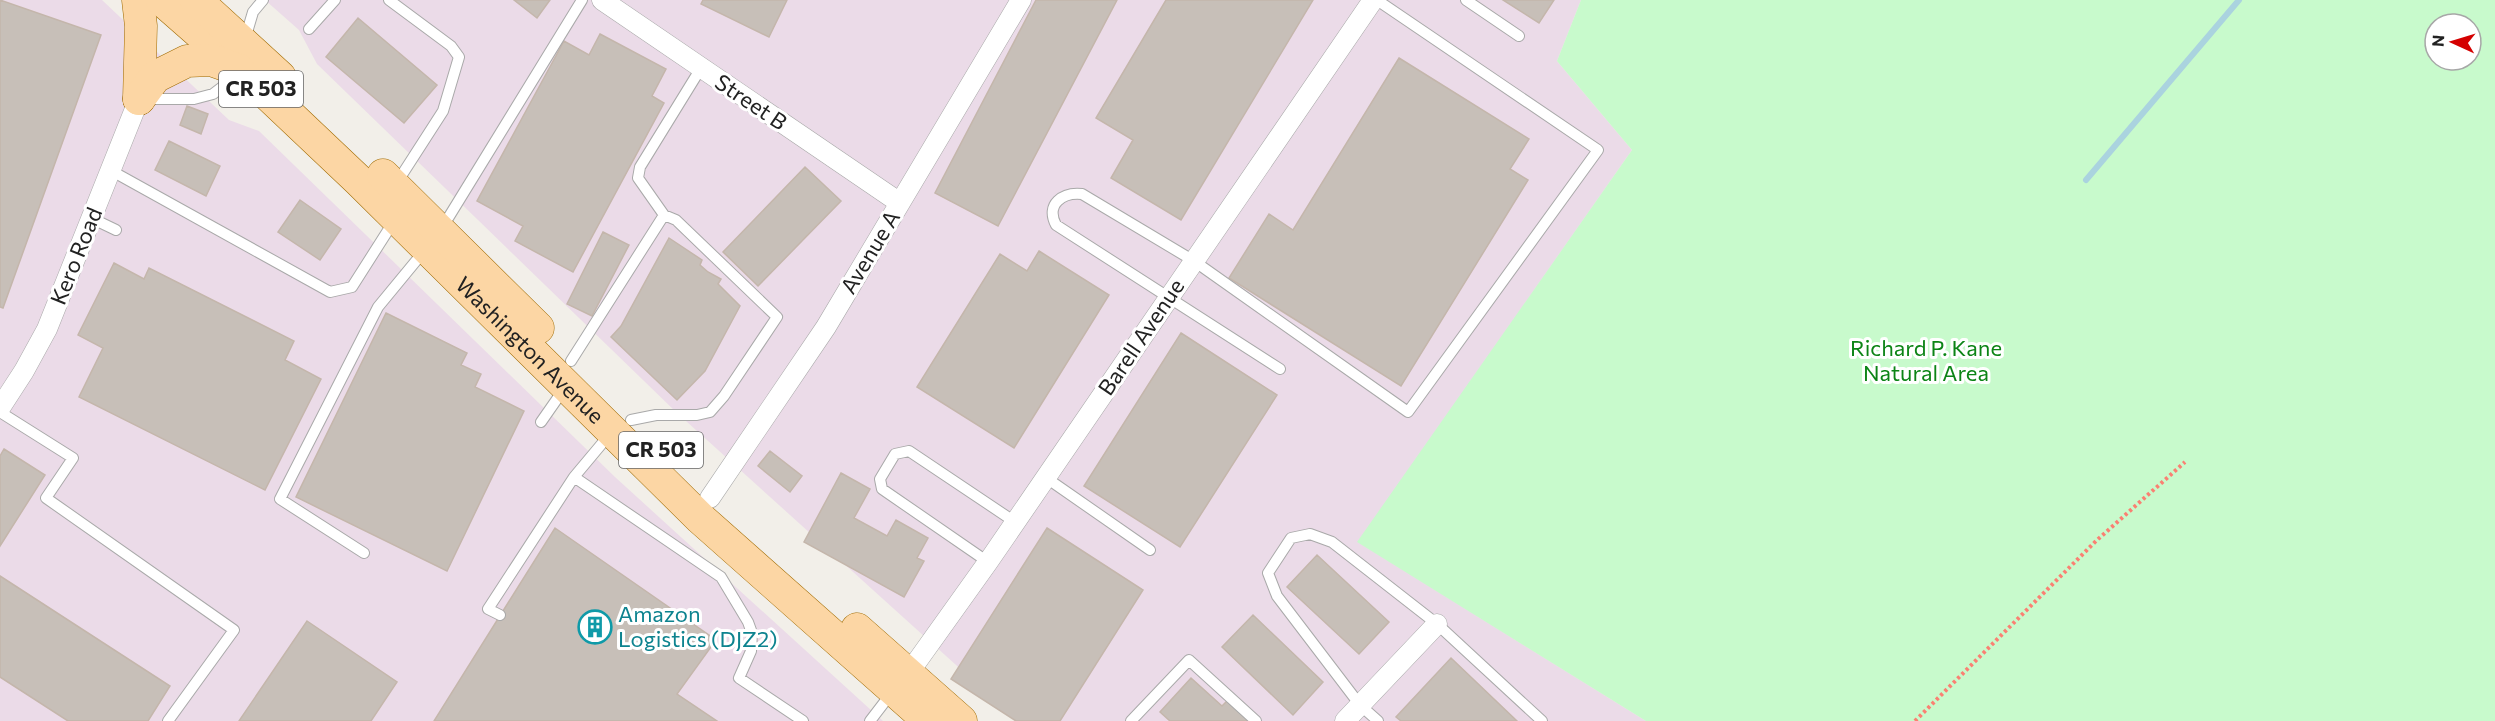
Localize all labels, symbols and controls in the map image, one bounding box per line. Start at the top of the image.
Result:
north arrow [2423,12,2483,72]
text: N [2428,34,2447,48]
street label: Street B [710,68,792,135]
road number: CR 503 [219,71,303,107]
street label: Kero Road [44,203,107,308]
street label: Avenue A [834,205,905,298]
street label: Washington Avenue [451,271,610,429]
street label: Barell Avenue [1092,273,1189,400]
park label: Richard P. Kane Natural Area [1850,334,2002,386]
road number: CR 503 [619,432,703,468]
place label: Amazon Logistics (DJZ2) [618,600,778,652]
building icon: Amazon Logistics (DJZ2) [577,609,613,645]

